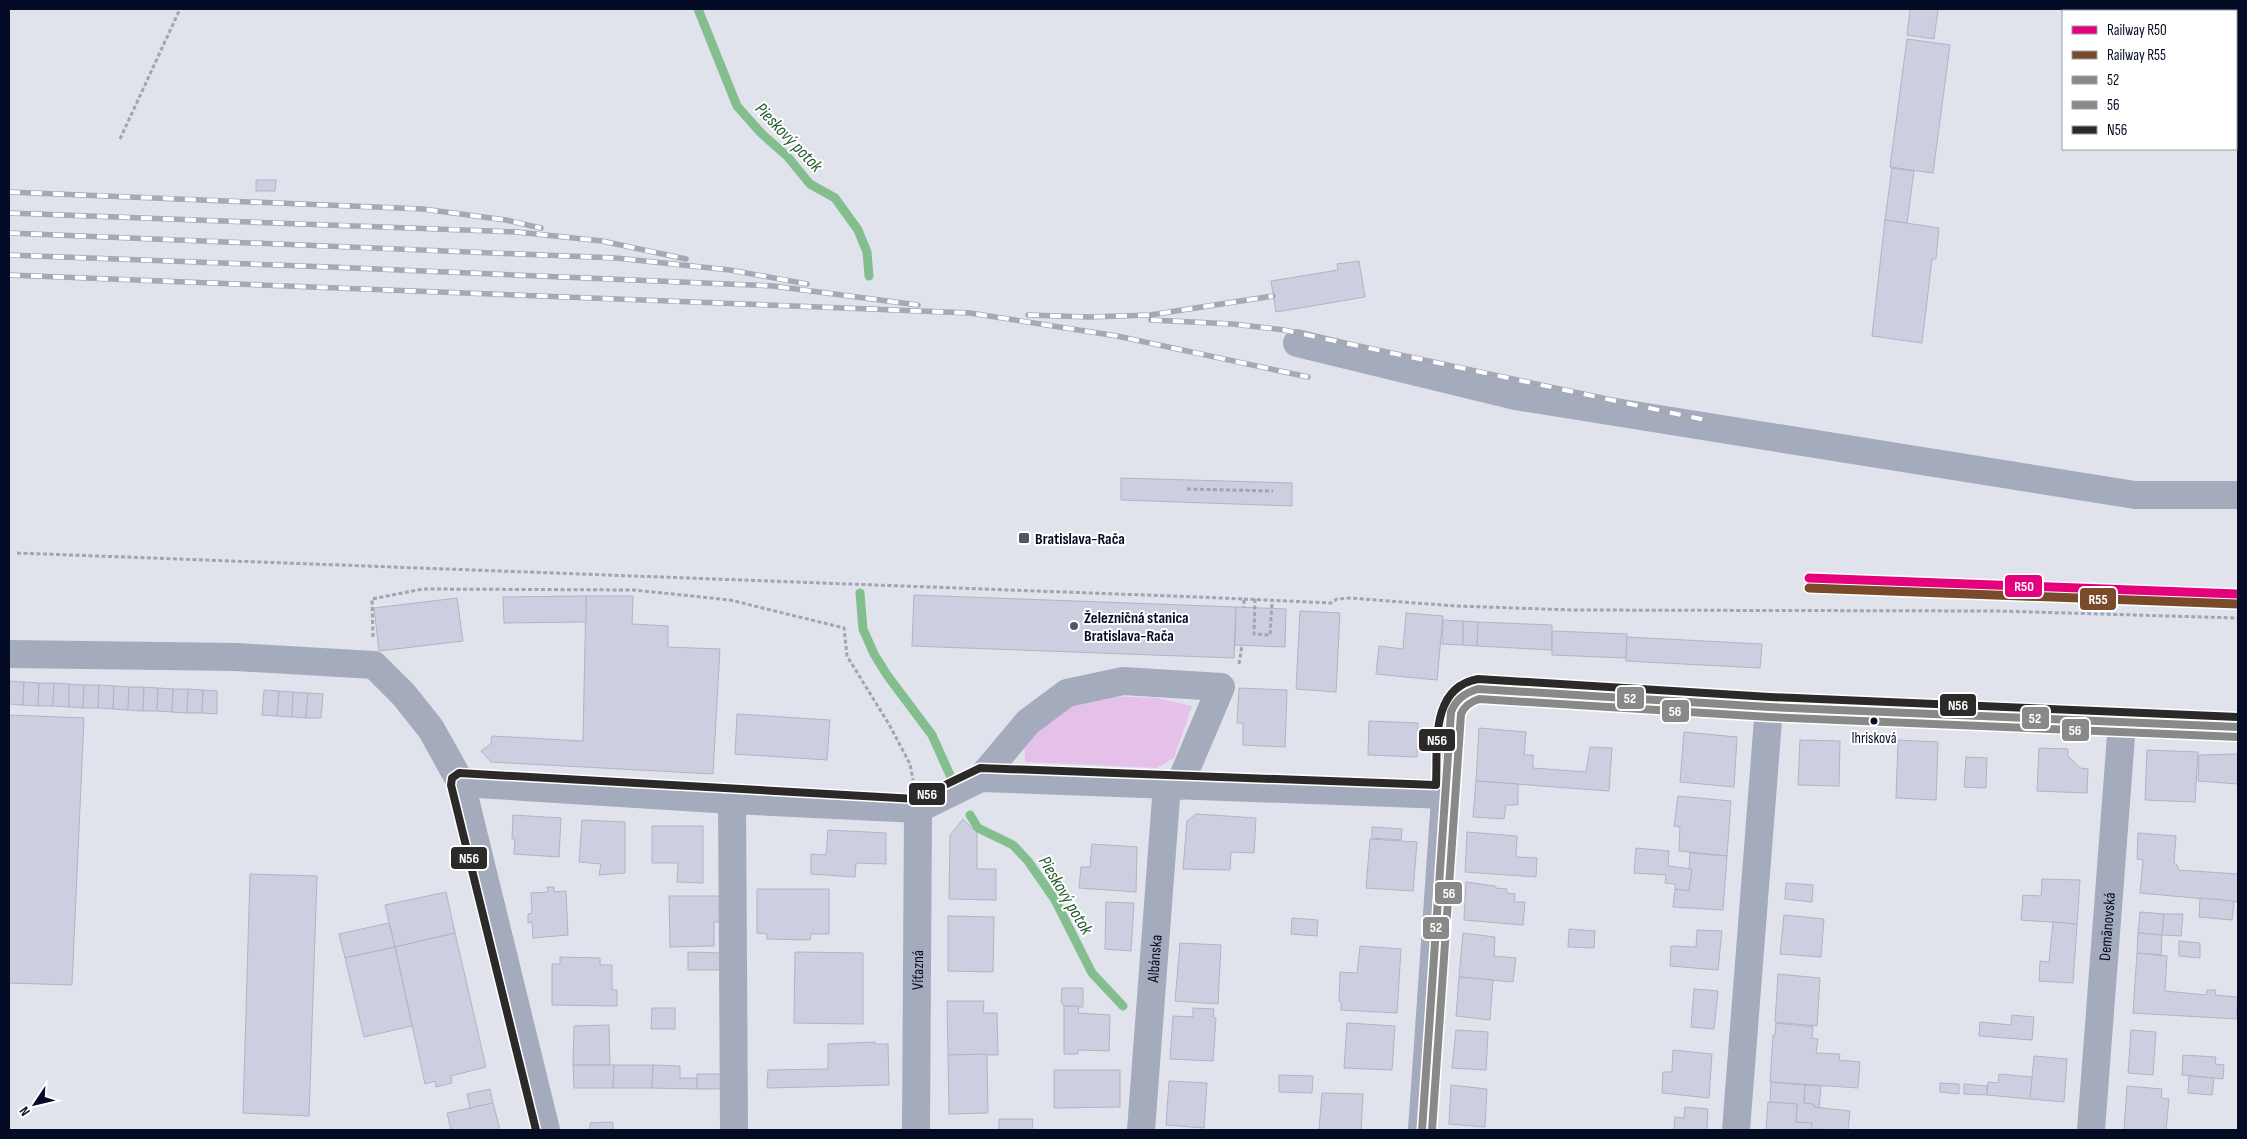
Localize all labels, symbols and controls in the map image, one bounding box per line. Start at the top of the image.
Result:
legend [2062,10,2237,150]
text: Railway R50 [2107,21,2167,40]
text: Railway R55 [2107,46,2166,65]
text: 52 [2107,71,2119,90]
text: 56 [2107,96,2120,115]
water label: Pieskový potok [751,98,828,177]
text: N56 [2107,121,2127,140]
place label: Bratislava-Rača [1035,530,1125,549]
marker: Bratislava-Rača [1017,531,1031,545]
line badge: R50 [2004,574,2043,598]
text: R50 [2014,578,2034,595]
line badge: R55 [2079,587,2117,611]
text: R55 [2088,591,2108,608]
place label: Železničná stanica Bratislava-Rača [1084,609,1189,646]
marker: Železničná stanica Bratislava-Rača [1068,620,1080,632]
line badge: 52 [1616,686,1645,710]
text: 52 [1624,690,1636,707]
line badge: N56 [1939,693,1977,717]
text: N56 [1948,697,1969,714]
line badge: 56 [1661,699,1690,723]
text: 56 [1669,703,1682,720]
line badge: 52 [2021,706,2050,730]
text: 52 [2029,710,2041,727]
marker: Ihrisková [1869,716,1879,726]
line badge: 56 [2061,718,2090,742]
text: 56 [2069,722,2082,739]
line badge: N56 [1418,728,1456,752]
place label: Ihrisková [1852,729,1897,748]
text: N56 [1427,732,1448,749]
line badge: N56 [908,782,946,806]
text: N56 [917,786,938,803]
line badge: N56 [450,846,488,870]
text: N56 [459,850,480,867]
water label: Pieskový potok [1034,852,1098,939]
line badge: 56 [1434,881,1463,905]
text: 56 [1443,885,1456,902]
street label: Demänovská [2096,892,2120,962]
line badge: 52 [1422,916,1450,940]
text: 52 [1430,919,1442,936]
street label: Albánska [1144,934,1167,984]
street label: Víťazná [909,950,928,990]
north arrow [10,1079,60,1129]
text: N [16,1103,34,1119]

